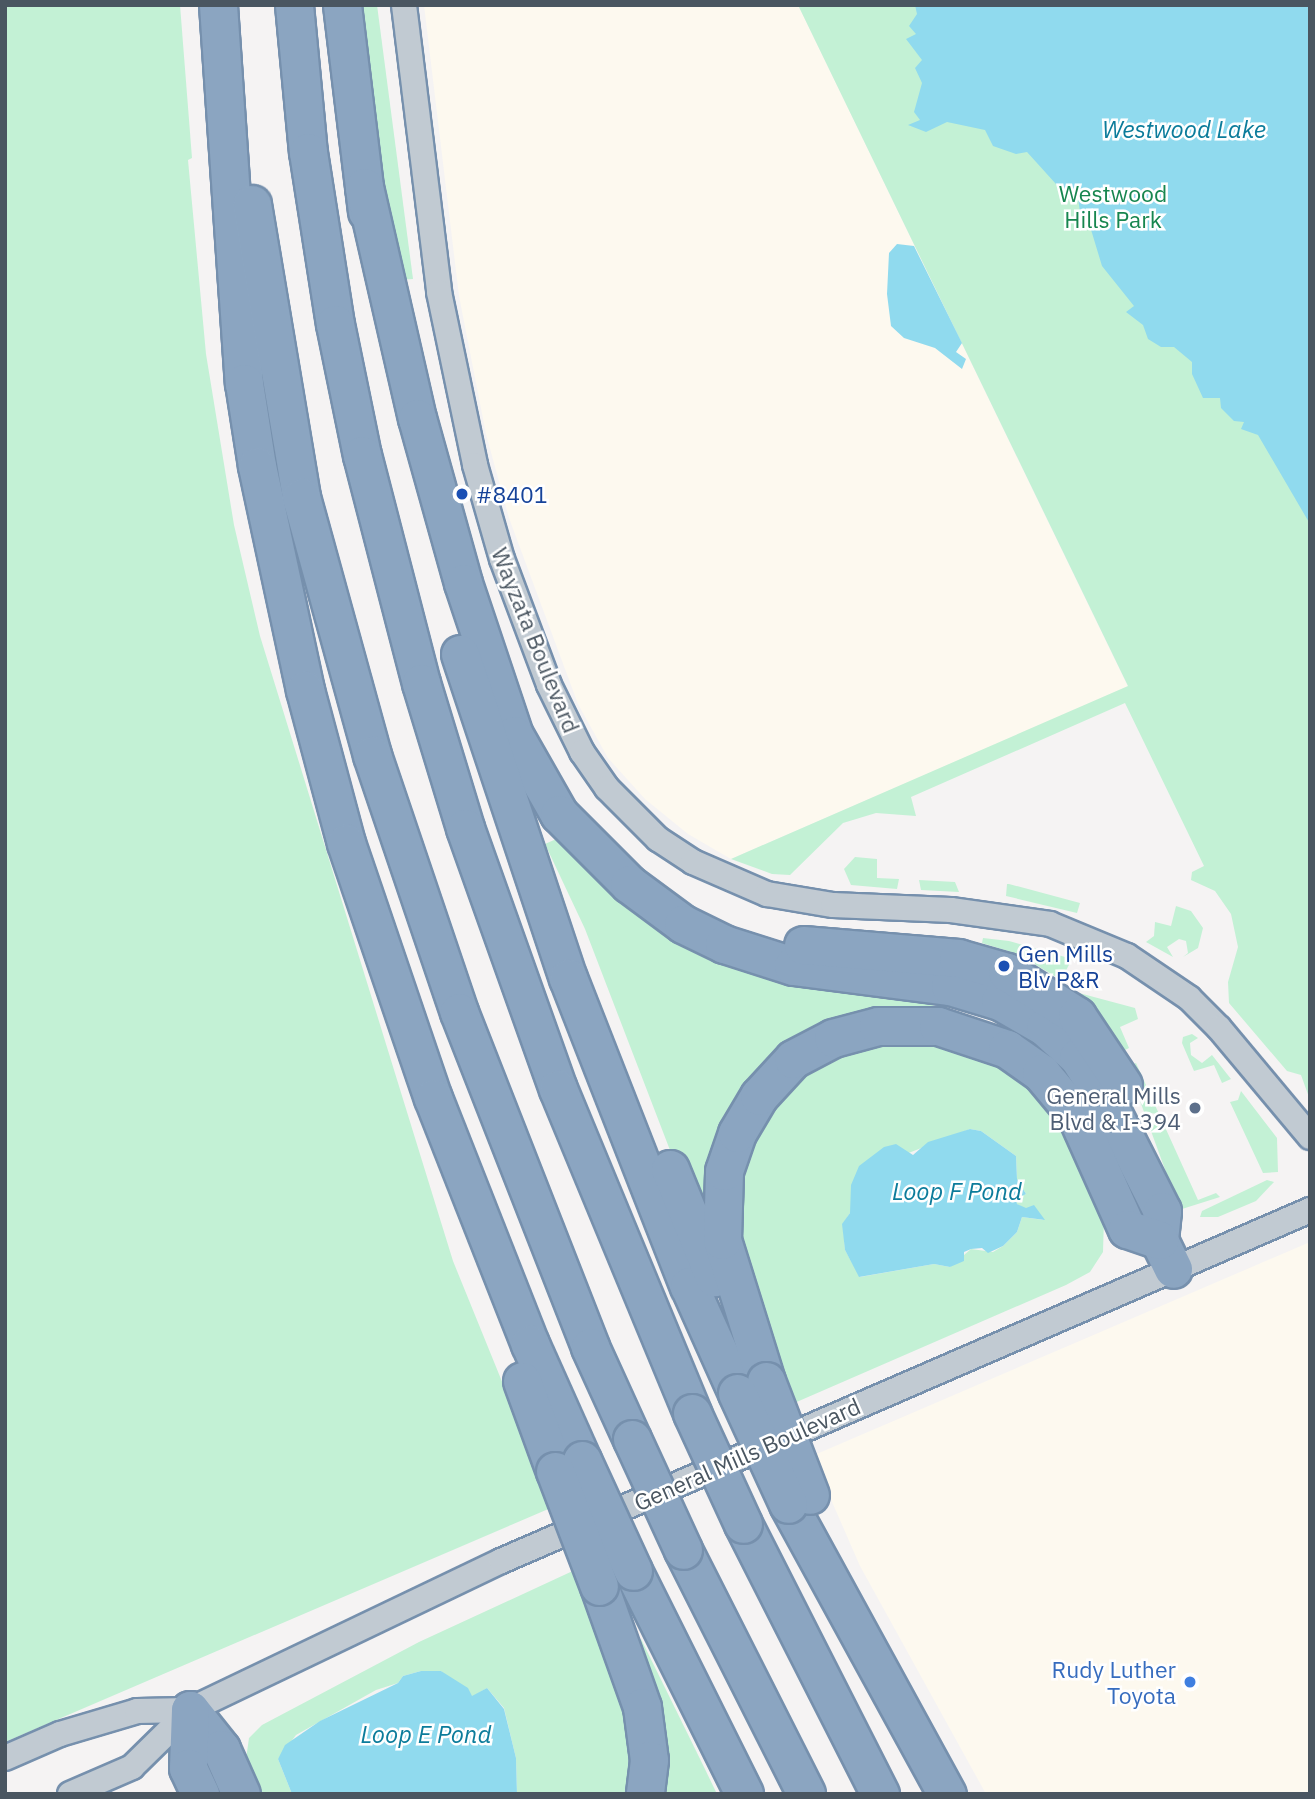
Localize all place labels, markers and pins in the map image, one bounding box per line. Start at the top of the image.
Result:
place label: #8401 [476,480,548,508]
marker: #8401 [454,486,470,502]
place label: Gen Mills Blv P&R [1018,939,1113,993]
marker: Gen Mills Blv P&R [996,958,1012,974]
place label: General Mills Blvd & I-394 [1046,1081,1181,1135]
marker: General Mills Blvd & I-394 [1187,1100,1203,1116]
place label: Rudy Luther Toyota [1051,1655,1176,1709]
marker: Rudy Luther Toyota [1182,1674,1198,1690]

